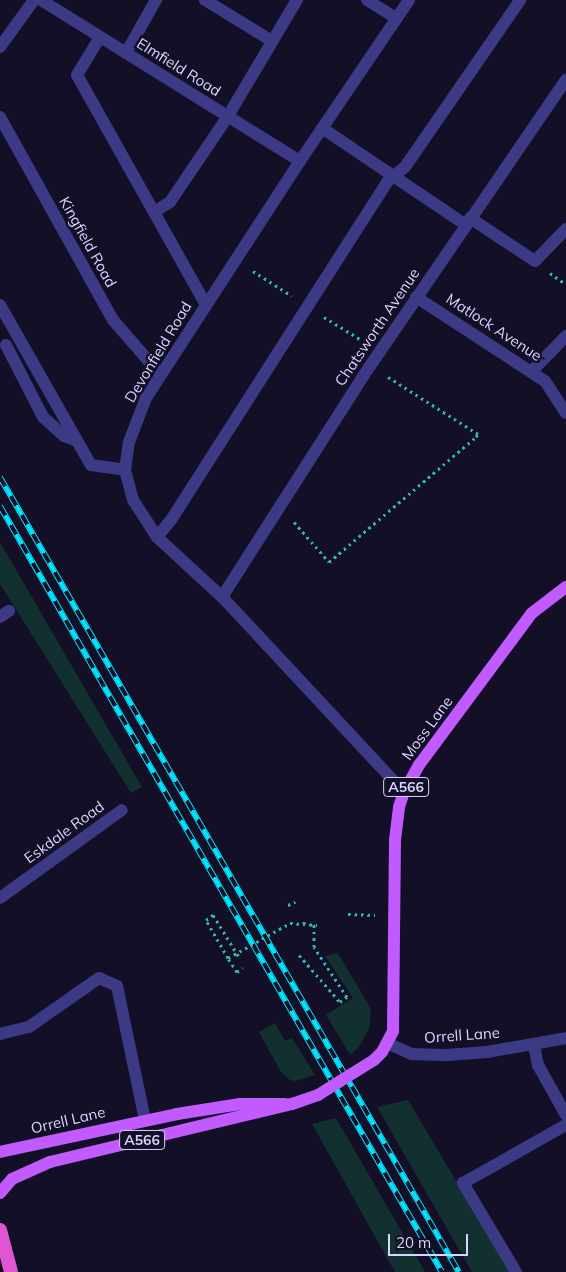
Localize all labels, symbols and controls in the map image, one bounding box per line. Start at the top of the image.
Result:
street label: Elmfield Road [134,34,224,100]
street label: Kingfield Road [56,193,120,291]
street label: Chatsworth Avenue [331,265,423,389]
street label: Matlock Avenue [443,289,545,365]
street label: Devonfield Road [121,298,195,406]
street label: Moss Lane [398,693,456,763]
road number: A566 [382,776,430,799]
street label: Eskdale Road [21,797,107,867]
street label: Orrell Lane [424,1023,500,1047]
street label: Orrell Lane [29,1103,107,1137]
road number: A566 [118,1128,166,1152]
scale bar [391,1224,471,1256]
text: 20 m [396,1233,431,1252]

